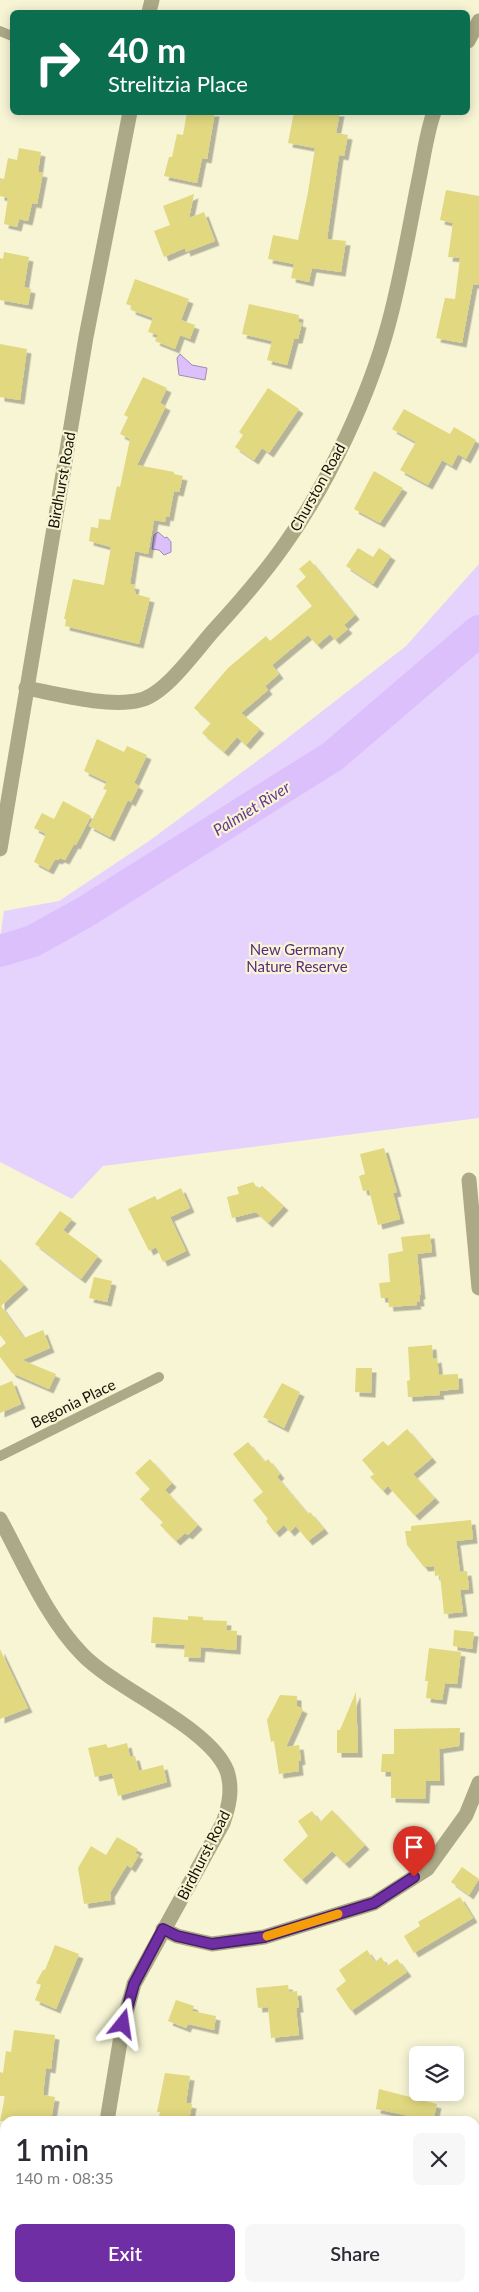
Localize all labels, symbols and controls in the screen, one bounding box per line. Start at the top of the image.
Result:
text: 40 m [108,28,186,70]
icon: right [25,30,90,95]
text: Strelitzia Place [108,70,248,97]
street label: Birdhurst Road [44,430,78,530]
street label: Churston Road [285,440,349,534]
water label: Palmiet River [209,777,293,839]
park label: New Germany Nature Reserve [246,940,348,975]
street label: Begonia Place [28,1375,118,1431]
street label: Birdhurst Road [173,1807,233,1903]
pin [393,1826,435,1877]
icon: arrive [400,1833,428,1861]
position arrow [96,1997,148,2049]
map controls [409,2046,464,2101]
button: layers [409,2046,464,2101]
text: 1 min [15,2131,89,2167]
button: close [413,2133,465,2185]
text: 140 m · 08:35 [15,2168,114,2187]
button: Exit [15,2224,235,2282]
button: Share [245,2224,465,2282]

